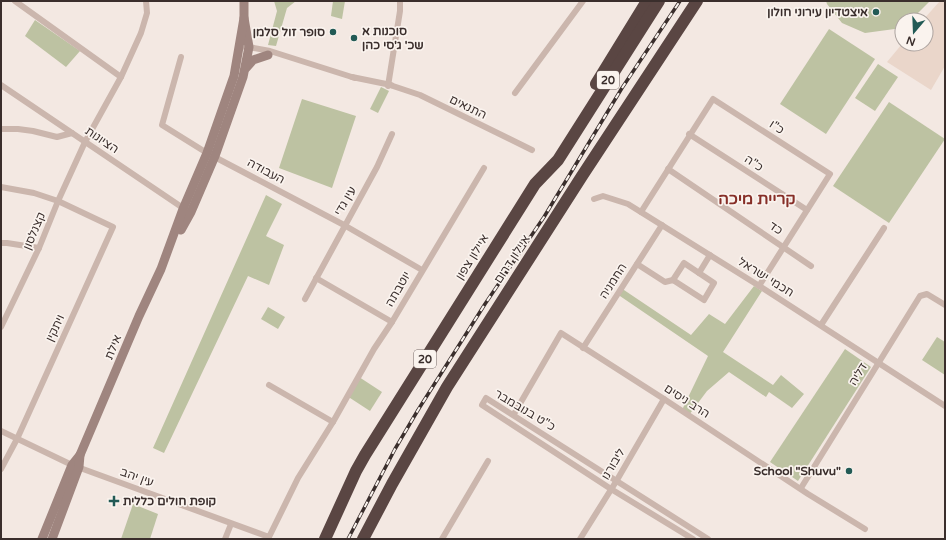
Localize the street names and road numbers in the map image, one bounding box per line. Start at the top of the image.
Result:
road number: 20 [597,71,619,89]
street label: התנאים [447,92,489,122]
street label: כ"ו [767,117,787,137]
street label: הציונות [83,124,121,156]
street label: כ"ה [742,152,766,174]
street label: העבודה [245,155,287,187]
street label: עין גדי [331,184,359,218]
street label: קצנלסון [20,210,48,252]
street label: כד [766,218,786,238]
street label: איילון צפון [452,231,492,282]
street label: איילון דרום [491,232,533,286]
street label: חכמי ישראל [736,254,796,300]
street label: החמניה [596,261,630,301]
street label: יוטבתה [382,269,414,309]
street label: ויתקין [43,312,67,344]
street label: אילת [102,332,125,362]
road number: 20 [414,350,436,368]
street label: דליה [846,360,870,388]
street label: הרב ניסים [662,381,712,421]
street label: כ"ט בנובמבר [492,386,558,434]
street label: ליבורנו [598,446,628,482]
street label: עין יהב [118,464,156,490]

